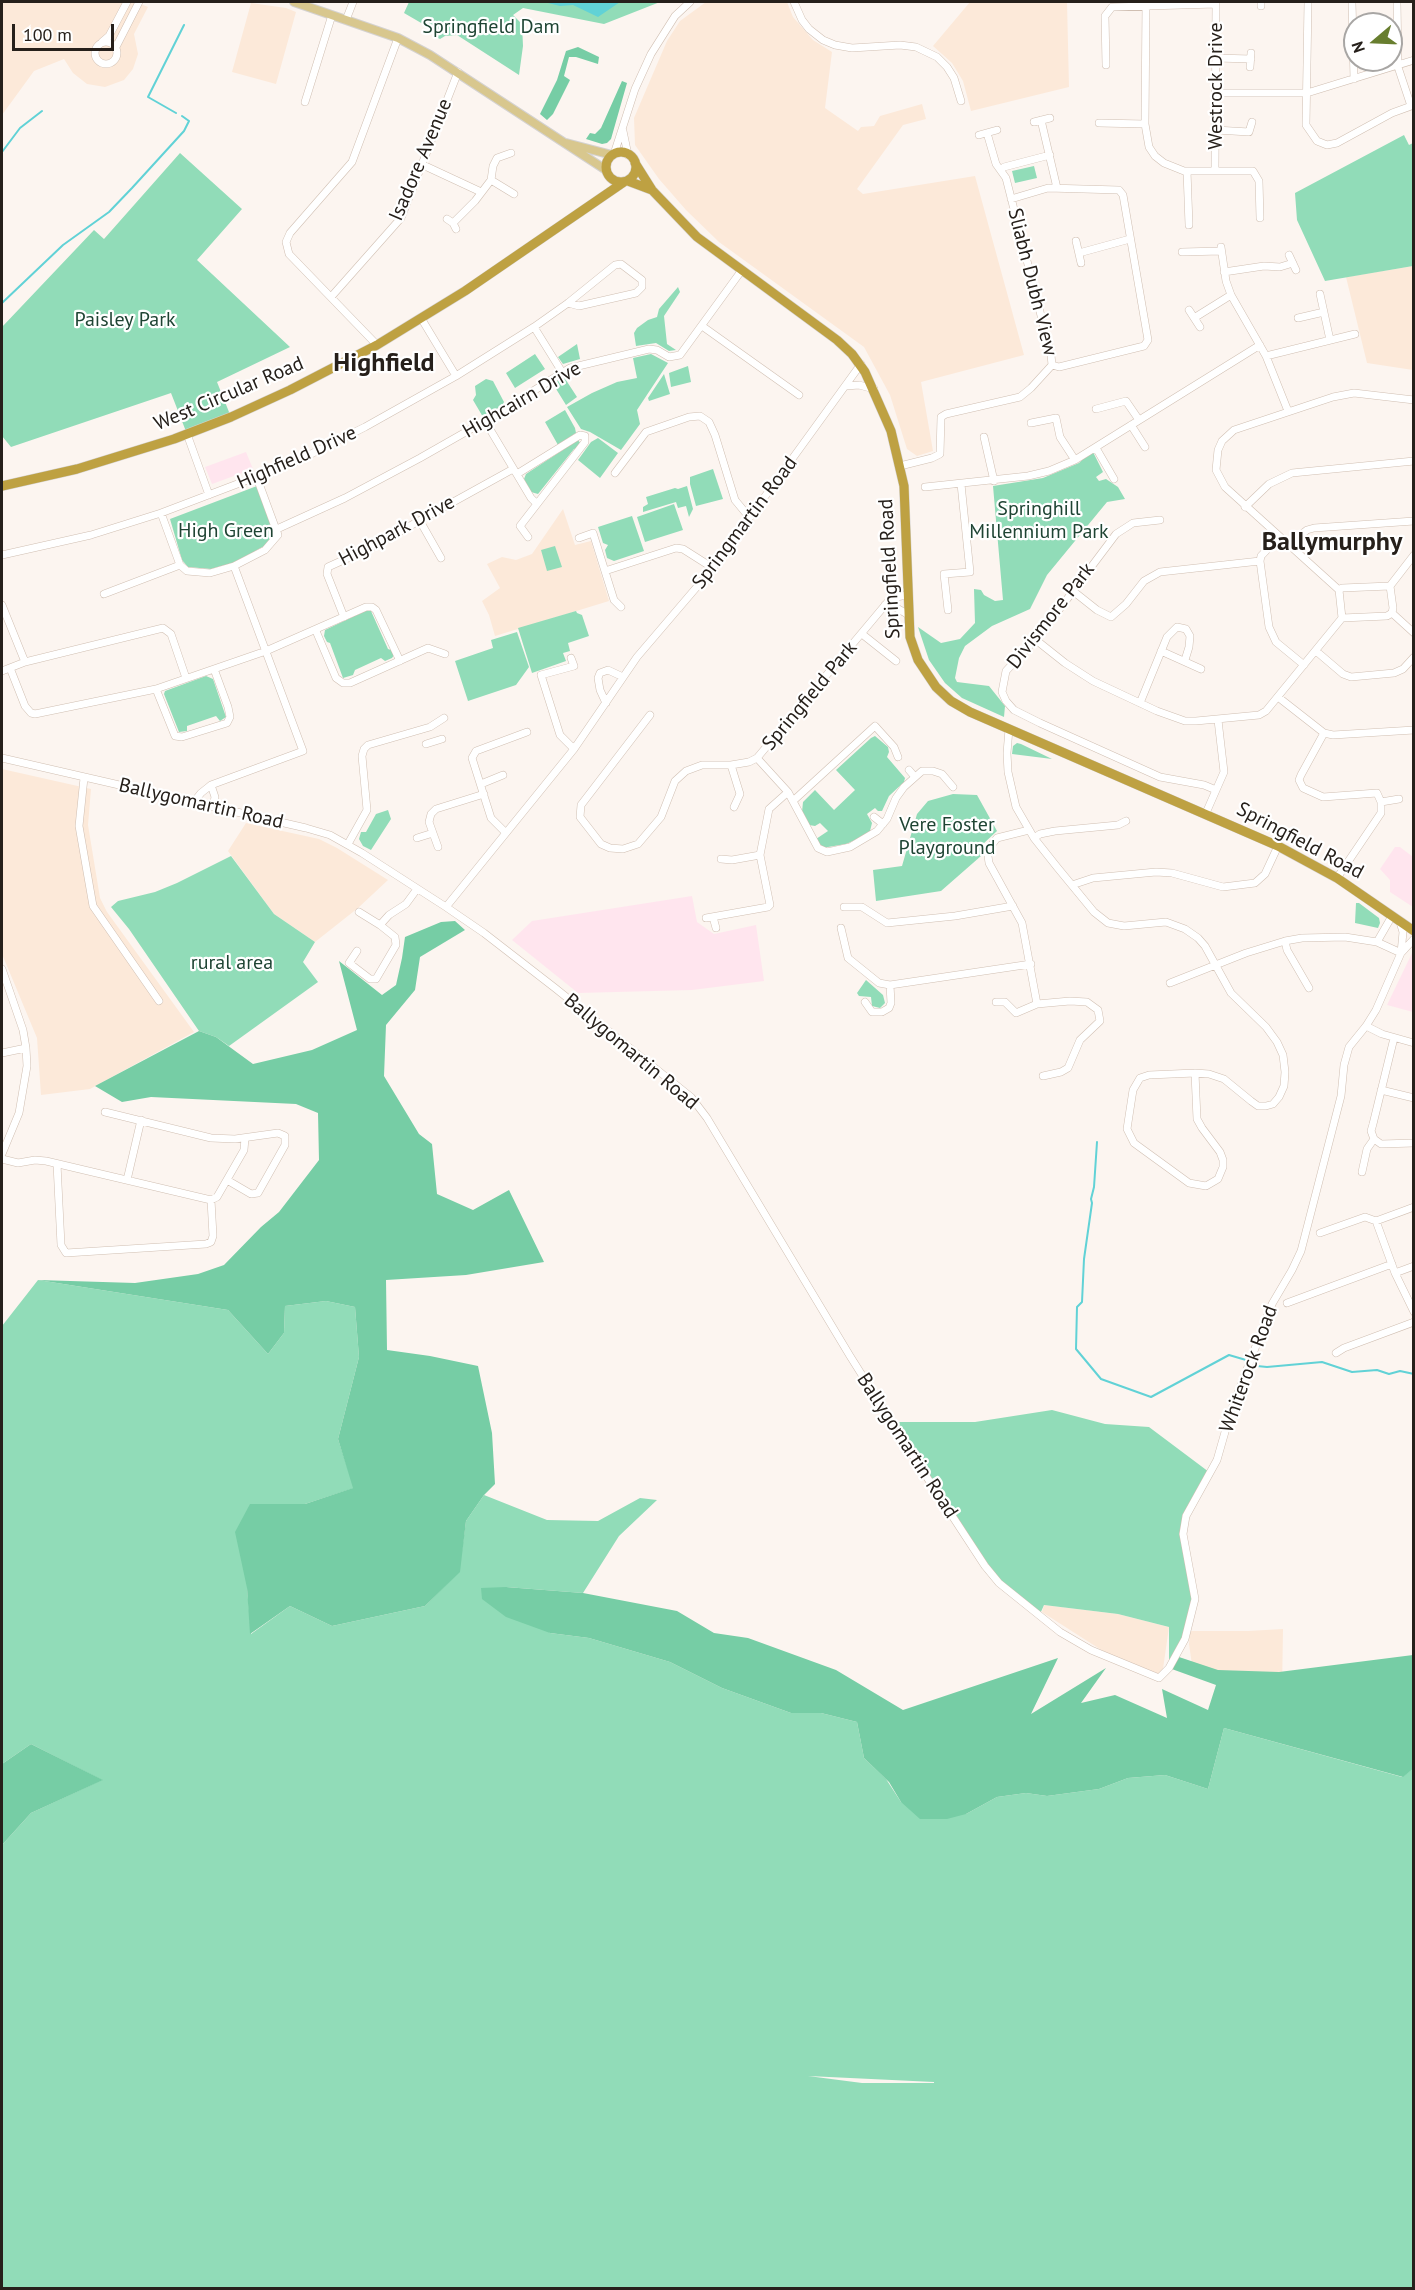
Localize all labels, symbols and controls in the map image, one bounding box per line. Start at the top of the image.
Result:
scale bar [15,12,117,50]
north arrow [1343,12,1403,72]
park label: Springfield Dam [422,15,560,39]
street label: Westrock Drive [1204,22,1228,150]
text: 100 m [23,23,72,46]
text: N [1347,39,1369,55]
street label: Isadore Avenue [384,95,458,225]
street label: Sliabh Dubh View [1002,206,1062,358]
park label: Paisley Park [74,308,176,332]
district label: Highfield [333,348,435,380]
street label: West Circular Road [151,352,307,436]
street label: Highcairn Drive [459,356,585,444]
street label: Highfield Drive [234,421,360,495]
street label: Springmartin Road [687,452,803,594]
street label: Highpark Drive [335,490,459,572]
park label: Springhill Millennium Park [969,497,1109,544]
street label: Springfield Road [874,498,906,640]
park label: High Green [178,519,274,543]
district label: Ballymurphy [1262,527,1402,559]
street label: Divismore Park [1002,558,1100,674]
street label: Springfield Park [757,637,863,755]
street label: Ballygomartin Road [116,773,286,835]
street label: Springfield Road [1232,797,1368,885]
park label: Vere Foster Playground [899,813,995,860]
park label: rural area [191,951,273,975]
street label: Ballygomartin Road [559,989,703,1115]
street label: Whiterock Road [1215,1302,1283,1436]
street label: Ballygomartin Road [851,1369,963,1523]

